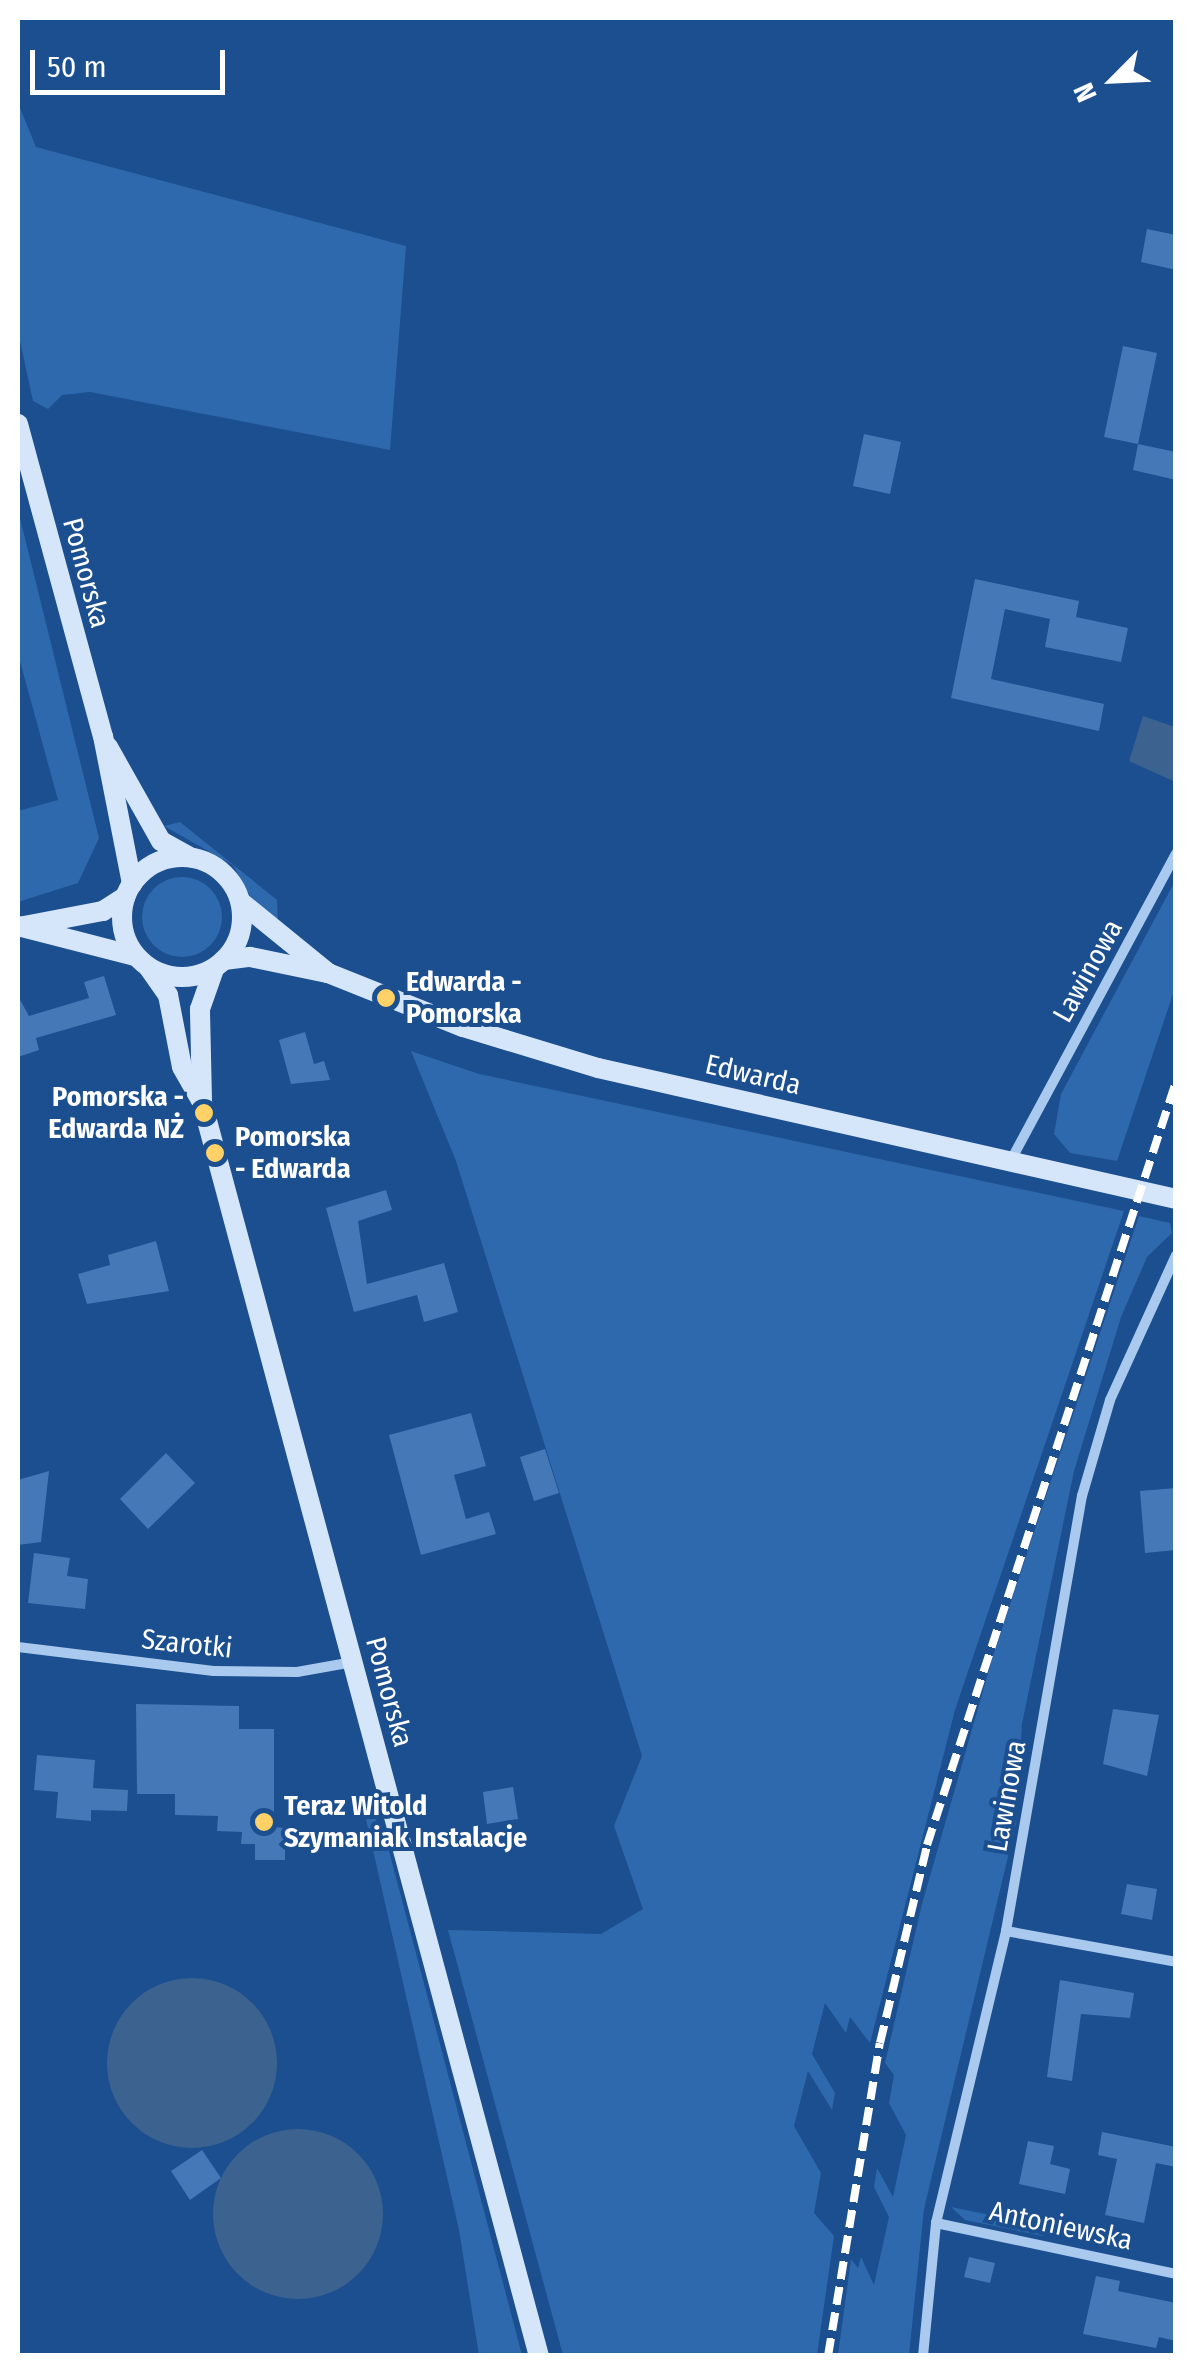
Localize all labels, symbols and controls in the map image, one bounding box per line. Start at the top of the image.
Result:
scale bar [35,30,230,92]
north arrow [1063,30,1163,130]
text: 50 m [47,49,107,85]
text: N [1067,78,1104,107]
street label: Pomorska [55,514,117,632]
street label: Lawinowa [1046,914,1130,1028]
place label: Edwarda - Pomorska [406,965,522,1031]
marker: Edwarda - Pomorska [375,987,397,1009]
street label: Edwarda [702,1048,804,1102]
place label: Pomorska - Edwarda NŻ [48,1080,184,1146]
marker: Pomorska - Edwarda NŻ [193,1102,215,1124]
place label: Pomorska - Edwarda [235,1120,351,1186]
marker: Pomorska - Edwarda [204,1142,226,1164]
street label: Szarotki [140,1623,234,1665]
street label: Pomorska [358,1633,420,1751]
street label: Lawinowa [981,1738,1033,1854]
place label: Teraz Witold Szymaniak Instalacje [284,1789,527,1855]
marker: Teraz Witold Szymaniak Instalacje [253,1811,275,1833]
street label: Antoniewska [986,2194,1136,2258]

